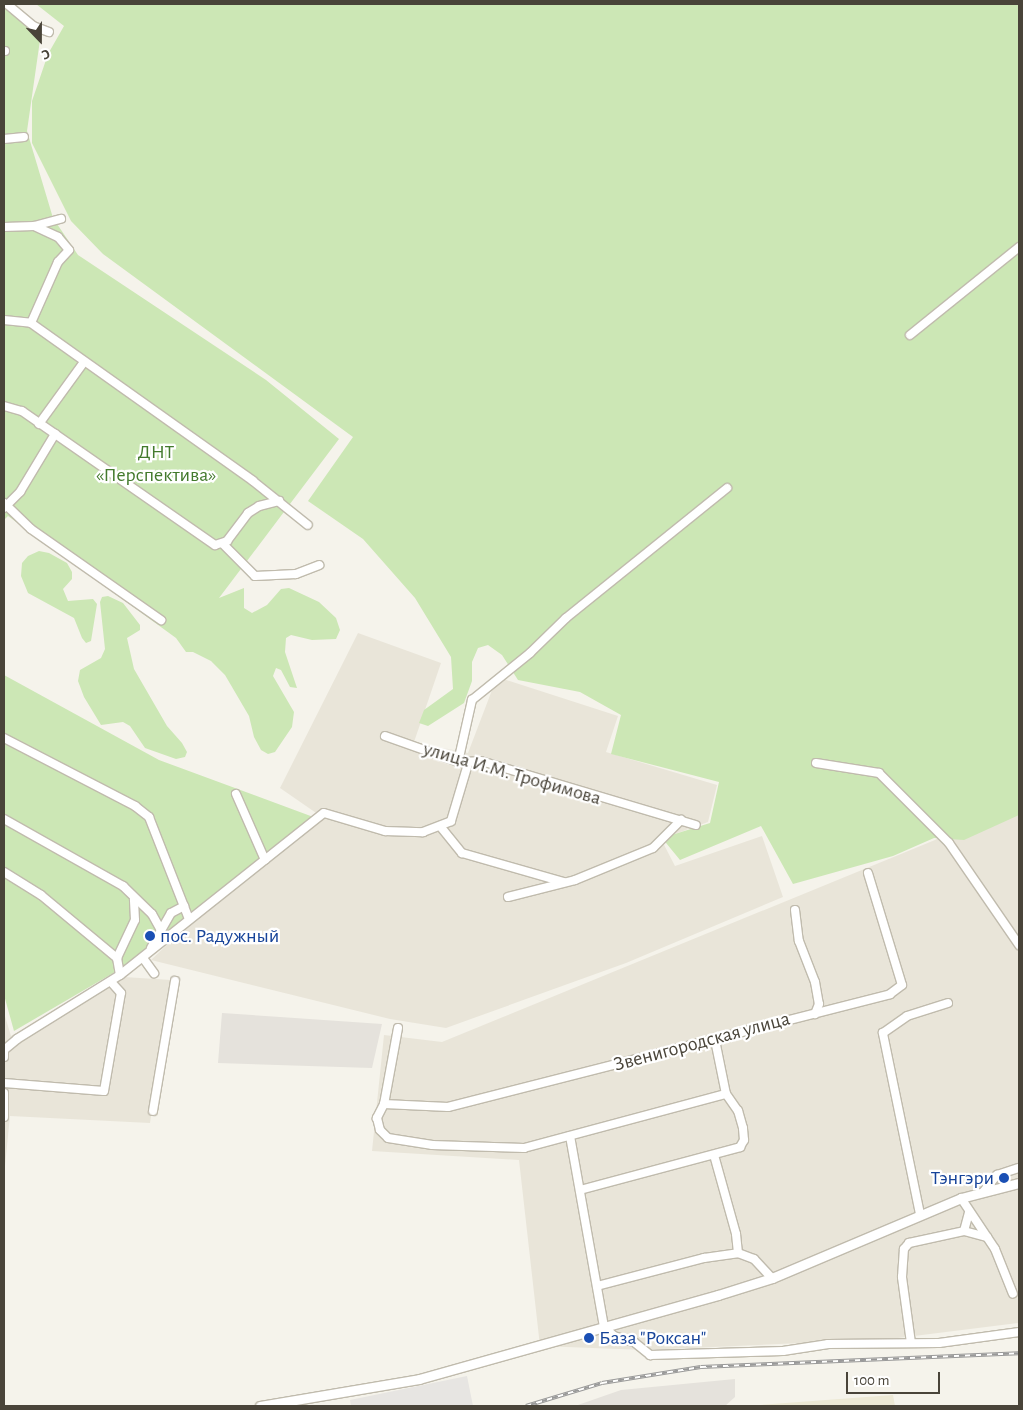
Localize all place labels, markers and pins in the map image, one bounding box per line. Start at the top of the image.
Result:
place label: пос. Радужный [160,924,279,948]
marker: пос. Радужный [144,930,156,942]
place label: Тэнгэри [931,1166,994,1190]
marker: Тэнгэри [998,1172,1010,1184]
place label: База "Роксан" [599,1326,706,1350]
marker: База "Роксан" [583,1332,595,1344]

